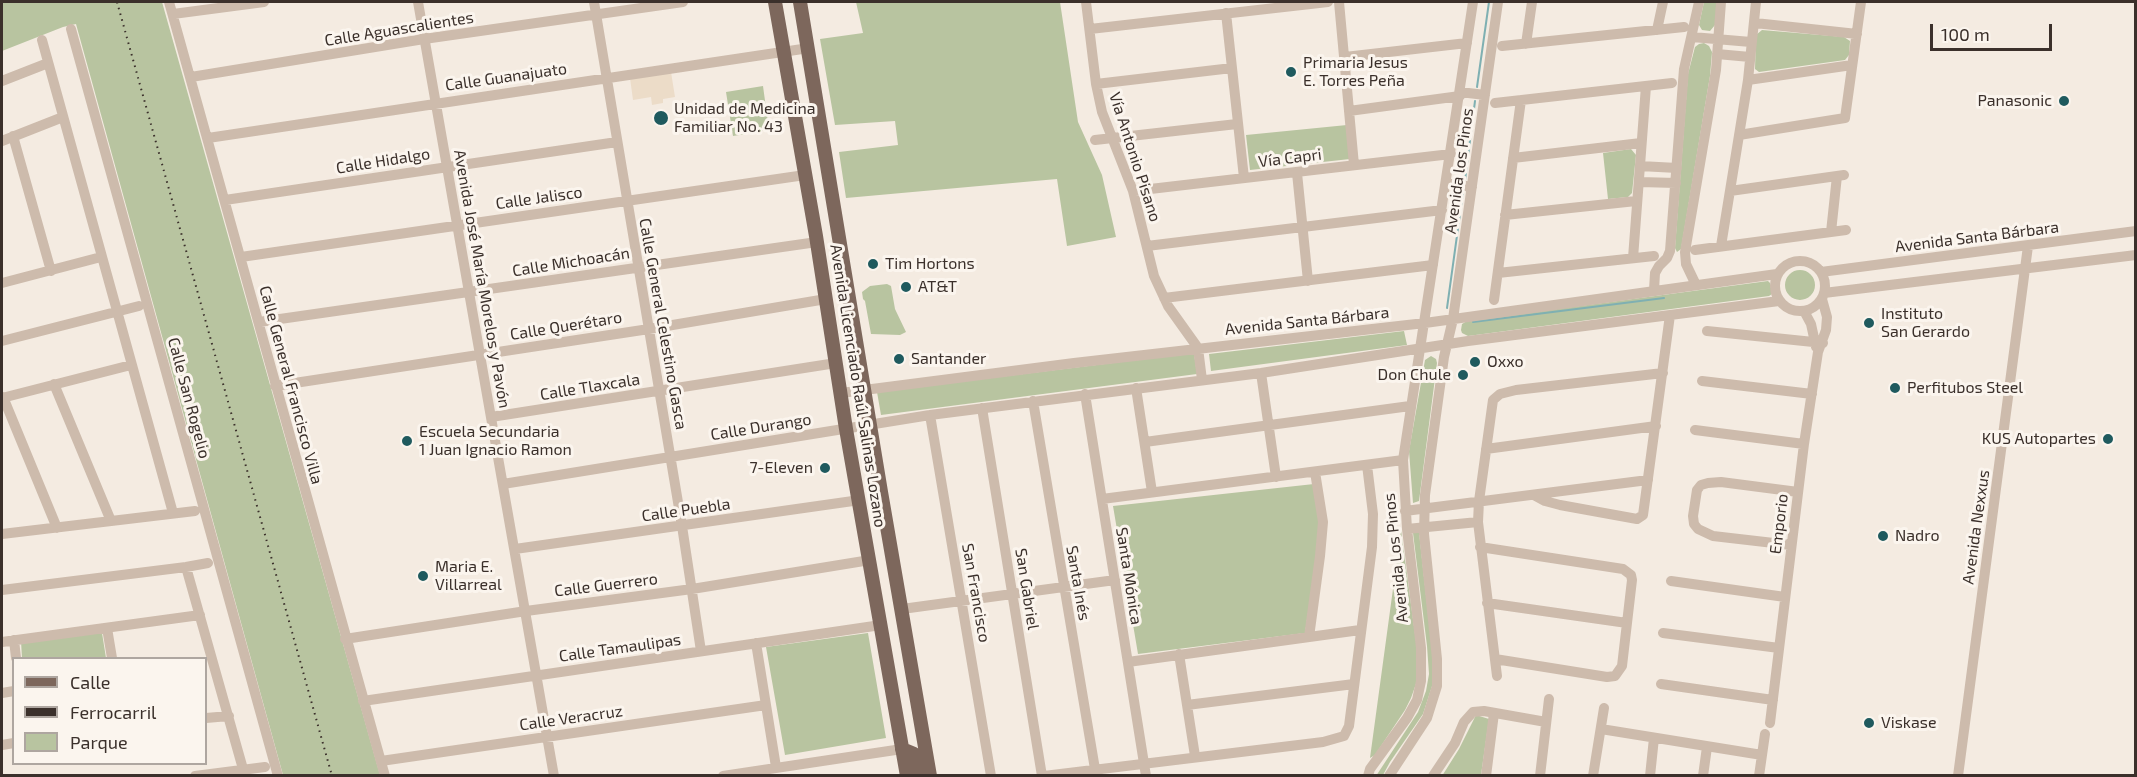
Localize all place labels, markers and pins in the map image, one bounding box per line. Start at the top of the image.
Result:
place label: Primaria Jesus E. Torres Peña [1303,53,1408,91]
marker: Primaria Jesus E. Torres Peña [1284,65,1298,79]
place label: Panasonic [1977,91,2052,111]
marker: Panasonic [2057,94,2071,108]
place label: Unidad de Medicina Familiar No. 43 [674,99,816,137]
marker: Unidad de Medicina Familiar No. 43 [652,109,670,127]
place label: Tim Hortons [885,254,975,274]
marker: Tim Hortons [866,257,880,271]
place label: AT&T [918,277,957,297]
marker: AT&T [899,280,913,294]
place label: Instituto San Gerardo [1881,304,1970,342]
marker: Instituto San Gerardo [1862,316,1876,330]
place label: Santander [911,349,986,369]
marker: Santander [892,352,906,366]
place label: Oxxo [1487,352,1523,372]
marker: Oxxo [1468,355,1482,369]
place label: Don Chule [1378,365,1451,385]
marker: Don Chule [1456,368,1470,382]
place label: Perfitubos Steel [1907,378,2023,398]
marker: Perfitubos Steel [1888,381,1902,395]
place label: Escuela Secundaria 1 Juan Ignacio Ramon [419,422,572,460]
place label: KUS Autopartes [1982,429,2096,449]
marker: KUS Autopartes [2101,432,2115,446]
marker: Escuela Secundaria 1 Juan Ignacio Ramon [400,434,414,448]
place label: 7-Eleven [749,458,813,478]
marker: 7-Eleven [818,461,832,475]
place label: Nadro [1895,526,1940,546]
marker: Nadro [1876,529,1890,543]
place label: Maria E. Villarreal [435,557,502,595]
marker: Maria E. Villarreal [416,569,430,583]
place label: Viskase [1881,713,1936,733]
marker: Viskase [1862,716,1876,730]

